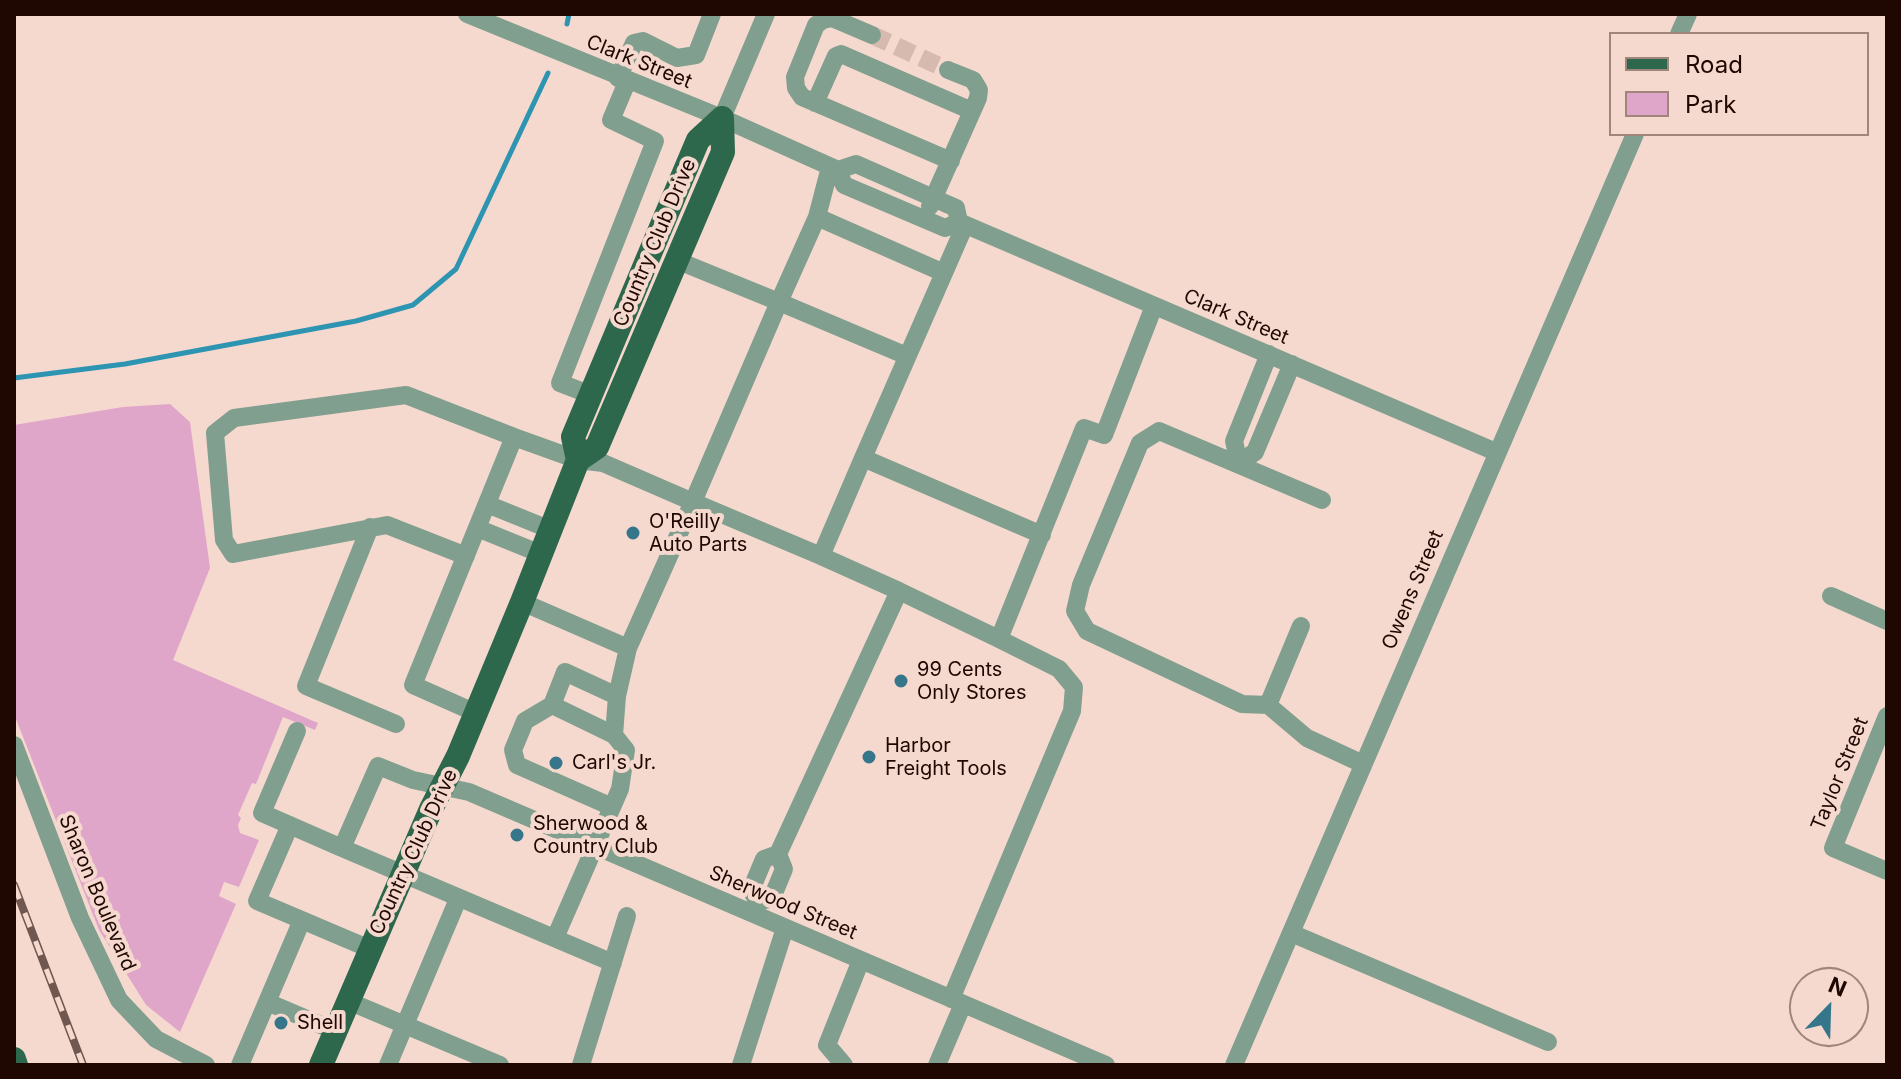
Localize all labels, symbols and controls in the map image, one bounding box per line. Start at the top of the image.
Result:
street label: Clark Street [583,30,695,94]
legend [1609,32,1869,136]
text: Road [1685,50,1743,79]
text: Park [1685,90,1736,119]
street label: Country Club Drive [609,155,701,331]
street label: Clark Street [1180,284,1292,350]
place label: O'Reilly Auto Parts [649,510,747,557]
marker: O'Reilly Auto Parts [624,524,642,542]
street label: Owens Street [1377,527,1449,653]
place label: 99 Cents Only Stores [917,658,1027,705]
marker: 99 Cents Only Stores [892,672,910,690]
street label: Taylor Street [1806,714,1874,834]
place label: Harbor Freight Tools [885,734,1007,781]
marker: Harbor Freight Tools [860,748,878,766]
place label: Carl's Jr. [572,751,656,775]
marker: Carl's Jr. [547,754,565,772]
street label: Country Club Drive [365,765,463,939]
street label: Sharon Boulevard [53,811,141,975]
place label: Sherwood & Country Club [533,812,658,859]
marker: Sherwood & Country Club [508,826,526,844]
street label: Sherwood Street [705,861,861,945]
north arrow [1789,967,1869,1047]
text: N [1825,972,1850,1002]
place label: Shell [297,1011,343,1035]
marker: Shell [272,1014,290,1032]

